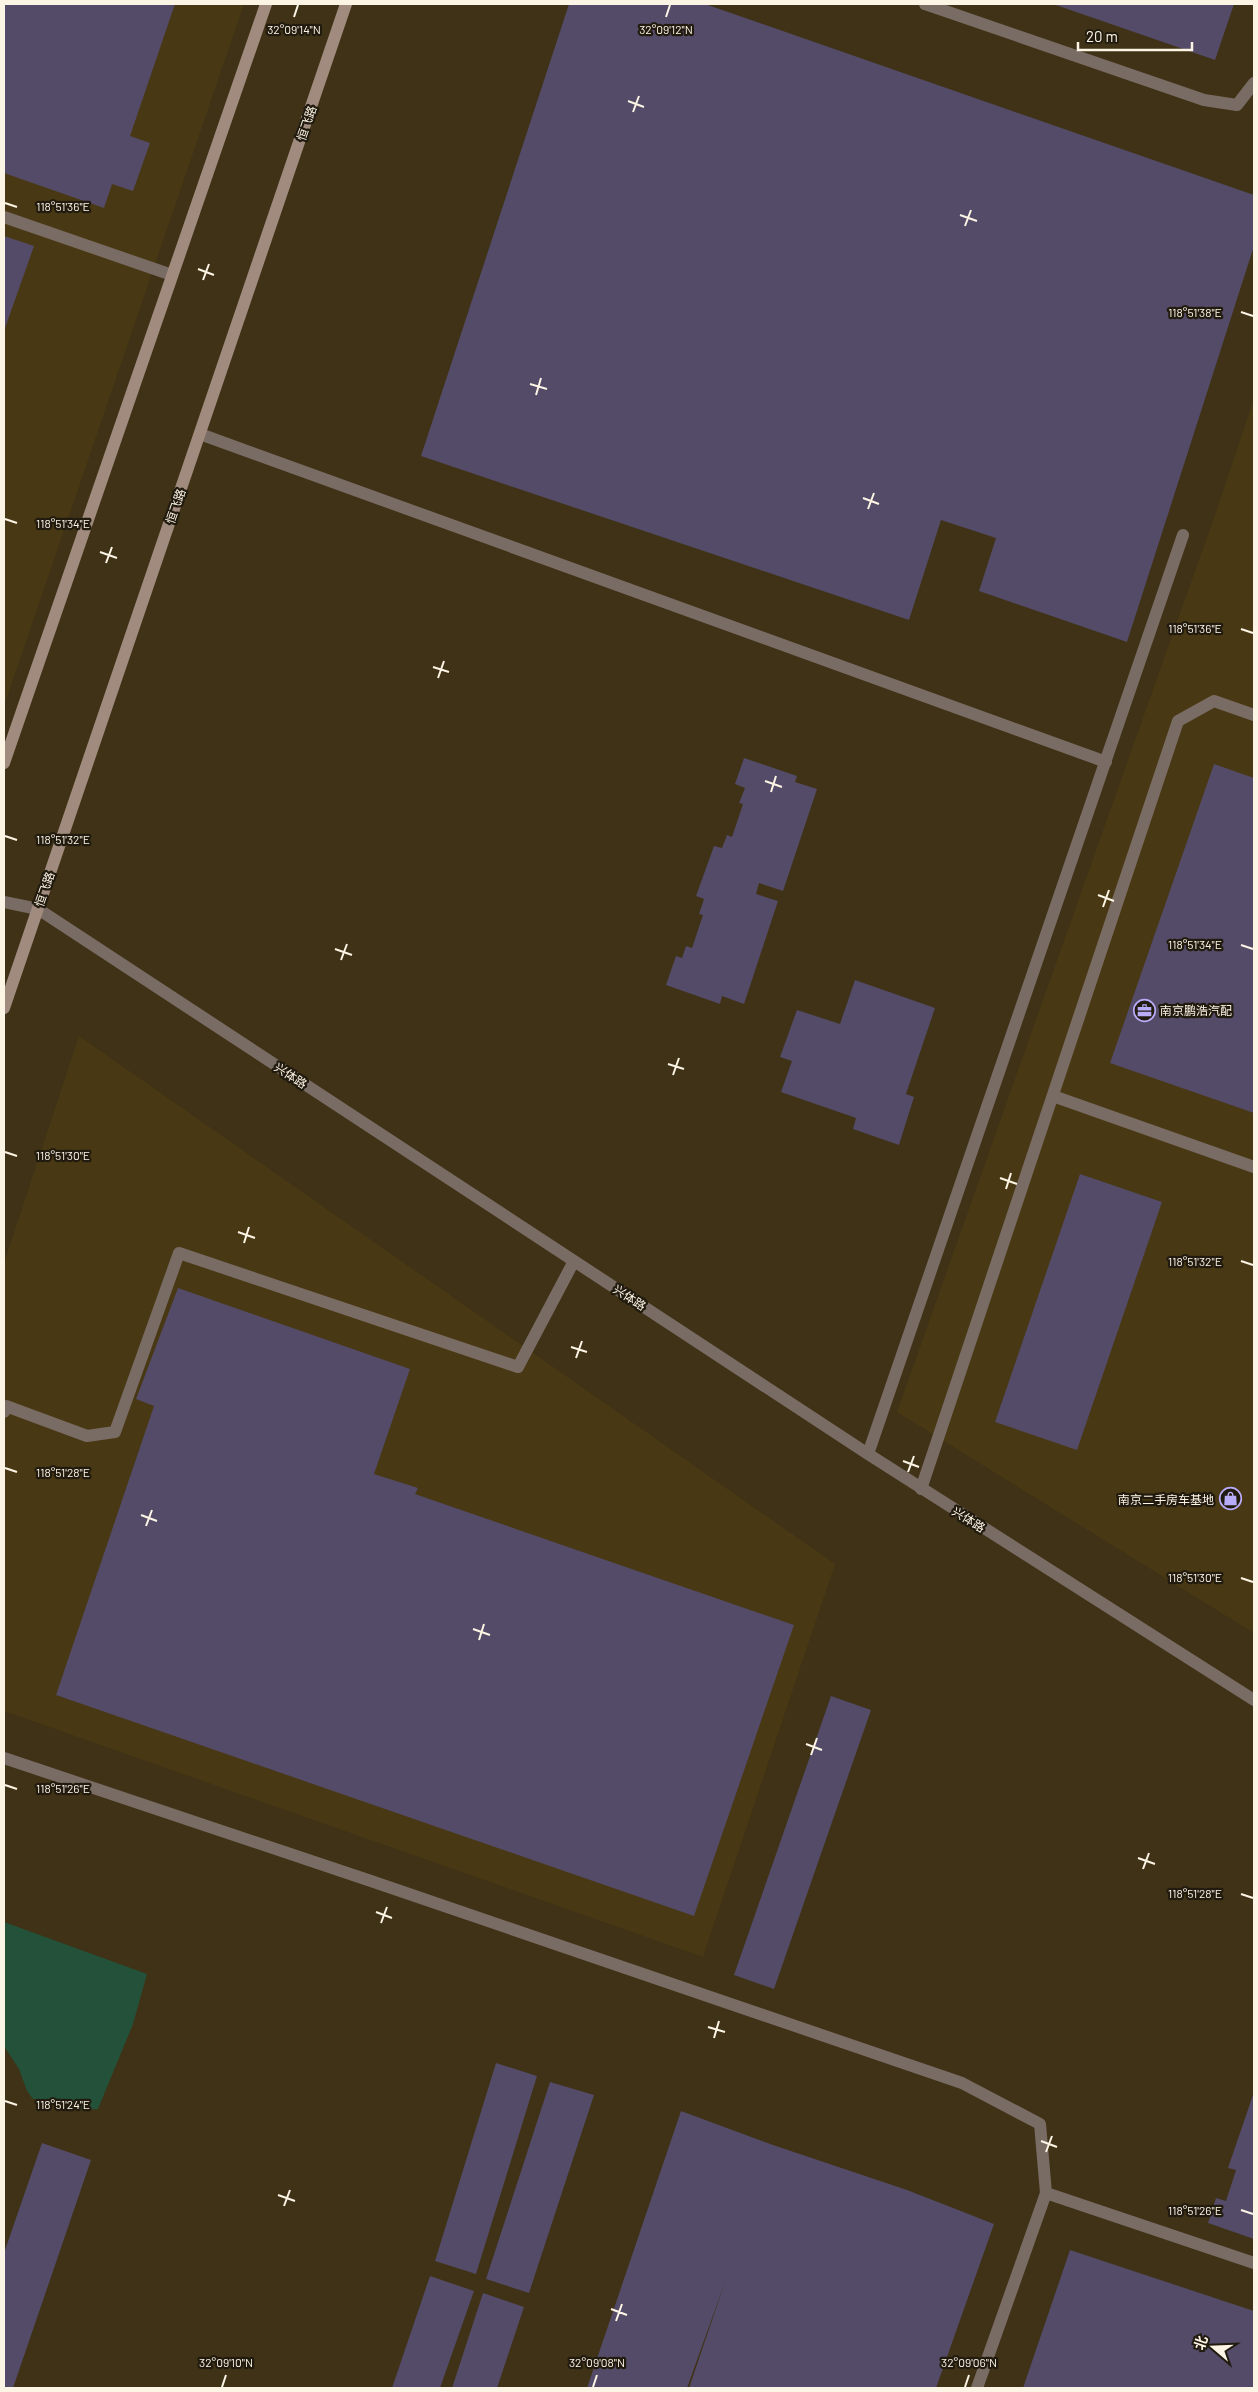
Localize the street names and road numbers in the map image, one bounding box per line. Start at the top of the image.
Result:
street label: 恒飞路 [294,104,318,142]
street label: 恒飞路 [163,487,187,525]
street label: 恒飞路 [32,870,56,908]
street label: 兴体路 [272,1059,310,1091]
street label: 兴体路 [611,1281,649,1313]
street label: 兴体路 [950,1504,988,1534]

